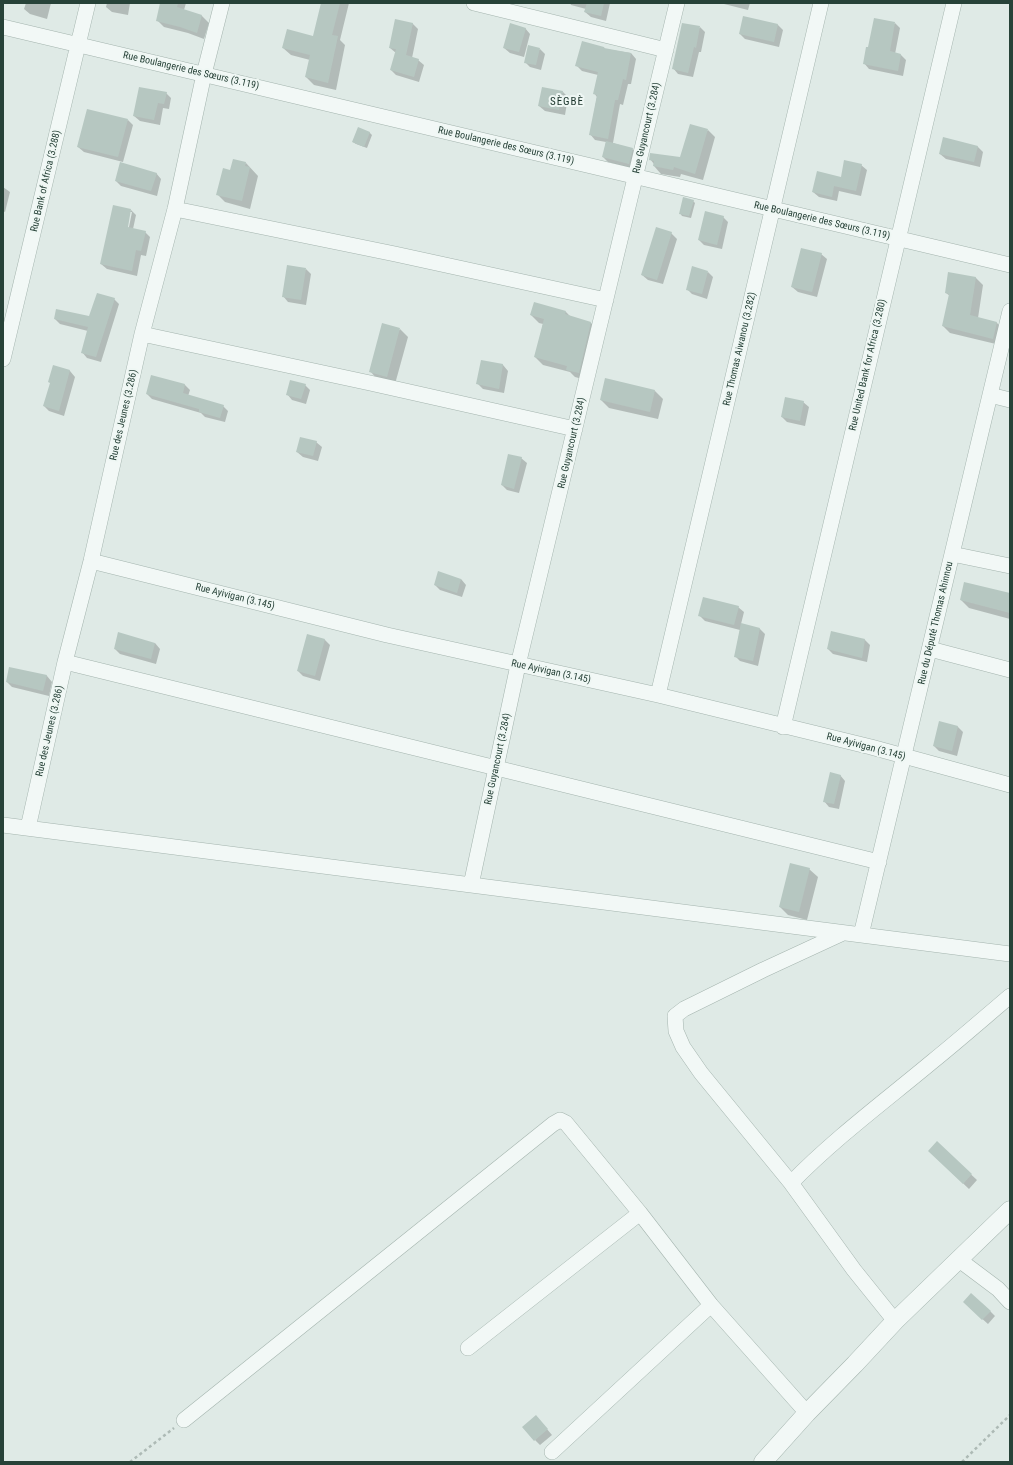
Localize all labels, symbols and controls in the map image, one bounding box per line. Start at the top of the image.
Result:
street label: Rue Boulangerie des Sœurs (3.119) [122,49,260,93]
street label: Rue Guyancourt (3.284) [631,81,663,175]
district label: SÈGBÈ [550,95,584,109]
street label: Rue Boulangerie des Sœurs (3.119) [437,124,575,168]
street label: Rue Bank of Africa (3.288) [28,129,64,233]
street label: Rue Boulangerie des Sœurs (3.119) [753,199,891,243]
street label: Rue Thomas Aiwanou (3.282) [721,291,759,407]
street label: Rue United Bank for Africa (3.280) [847,298,889,432]
street label: Rue des Jeunes (3.286) [108,368,140,462]
street label: Rue Guyancourt (3.284) [556,396,588,490]
street label: Rue du Député Thomas Ahinnou [916,560,956,686]
street label: Rue Ayivigan (3.145) [194,581,276,613]
street label: Rue Ayivigan (3.145) [510,658,592,686]
street label: Rue des Jeunes (3.286) [34,684,66,778]
street label: Rue Guyancourt (3.284) [482,712,514,806]
street label: Rue Ayivigan (3.145) [825,731,907,763]

